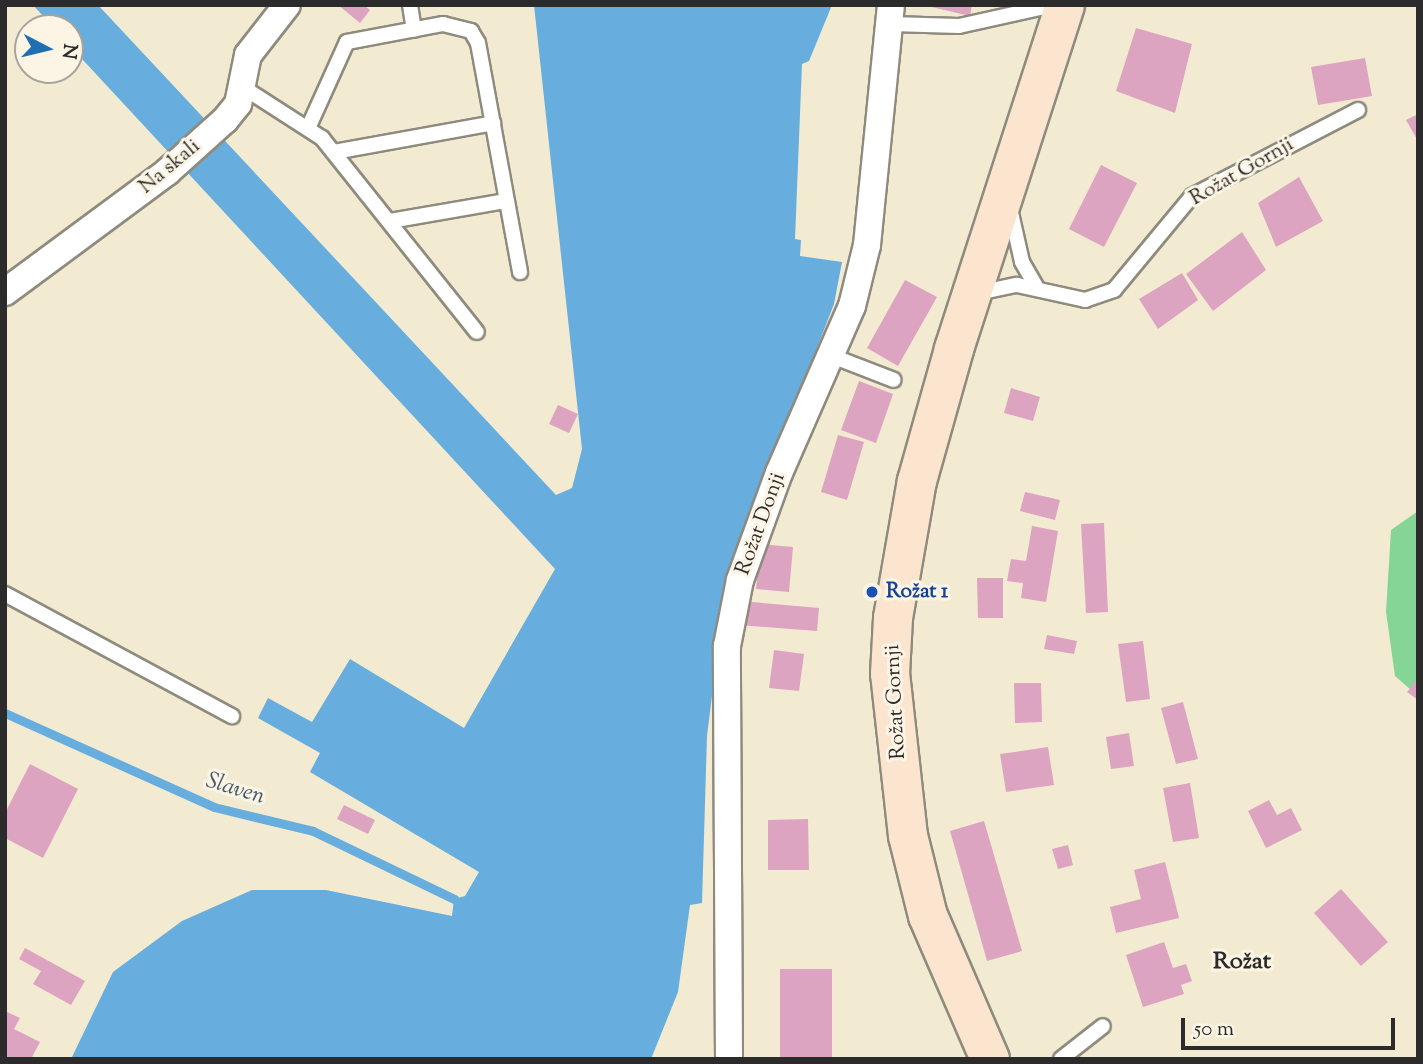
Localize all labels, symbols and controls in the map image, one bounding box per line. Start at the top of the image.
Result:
north arrow [14,14,84,84]
text: N [54,42,83,61]
street label: Rožat Gornji [1186,132,1298,212]
street label: Na skali [134,134,206,200]
street label: Rožat Donji [731,469,791,579]
place label: Rožat 1 [886,579,948,605]
marker: Rožat 1 [864,584,880,600]
street label: Rožat Gornji [880,644,912,760]
water label: Slaven [202,768,268,812]
district label: Rožat [1213,949,1271,977]
scale bar [1185,1004,1398,1048]
text: 50 m [1194,1015,1234,1045]

